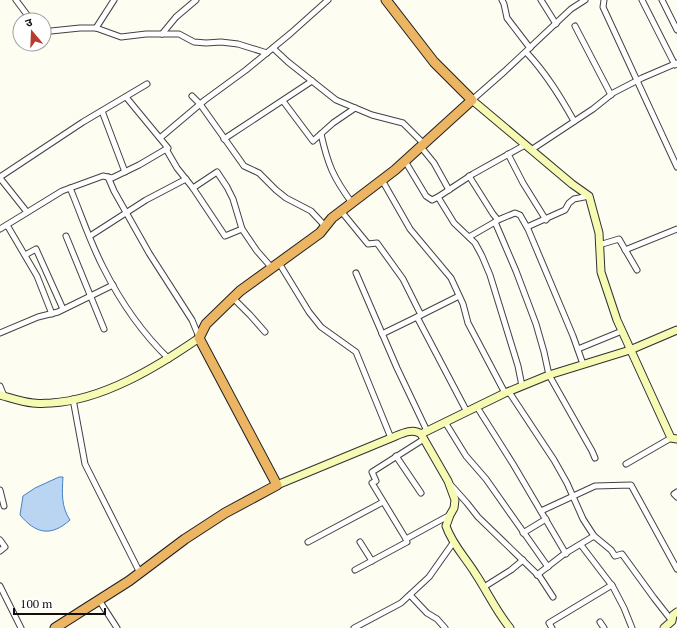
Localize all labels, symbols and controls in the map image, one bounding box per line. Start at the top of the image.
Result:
north arrow [12,12,52,52]
text: उ [23,15,35,30]
scale bar [14,590,105,616]
text: 100 m [20,596,53,611]

